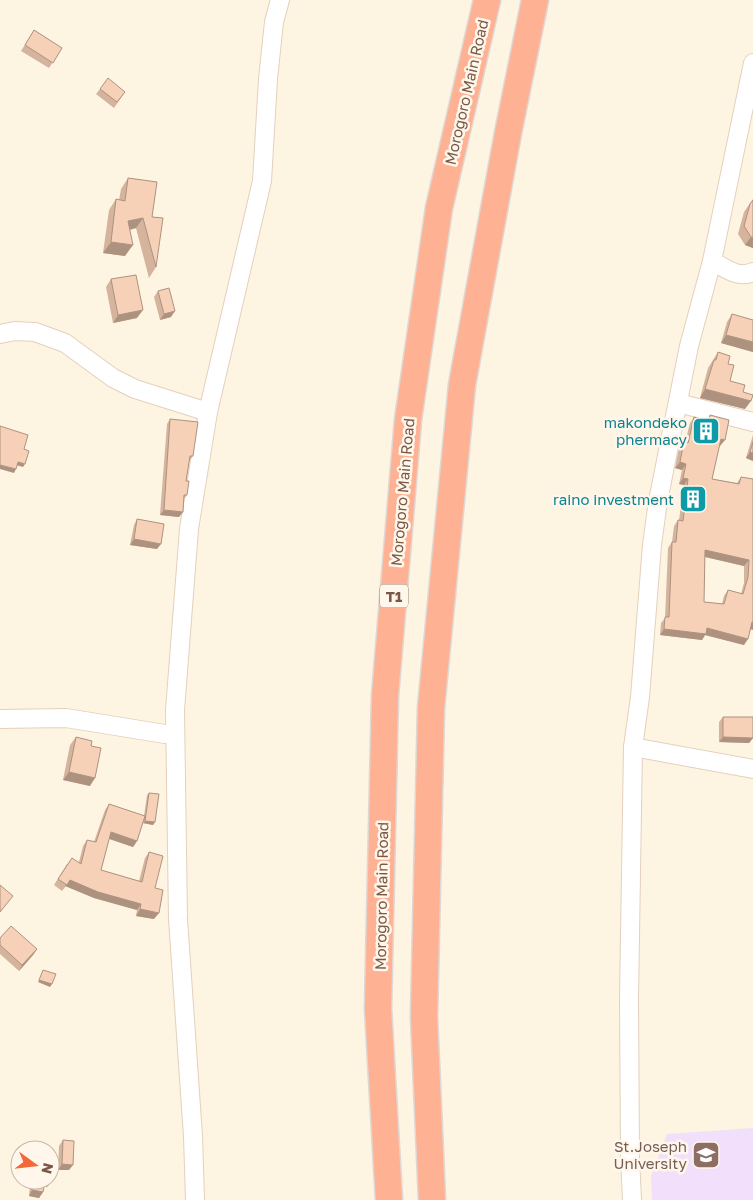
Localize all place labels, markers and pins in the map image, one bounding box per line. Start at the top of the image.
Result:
place label: makondeko phermacy [604,413,688,448]
building icon: makondeko phermacy [691,416,721,446]
building icon: raino investment [678,484,708,514]
place label: raino investment [553,490,674,508]
place label: St.Joseph University [613,1137,688,1172]
school or university icon: St.Joseph University [691,1140,721,1170]

